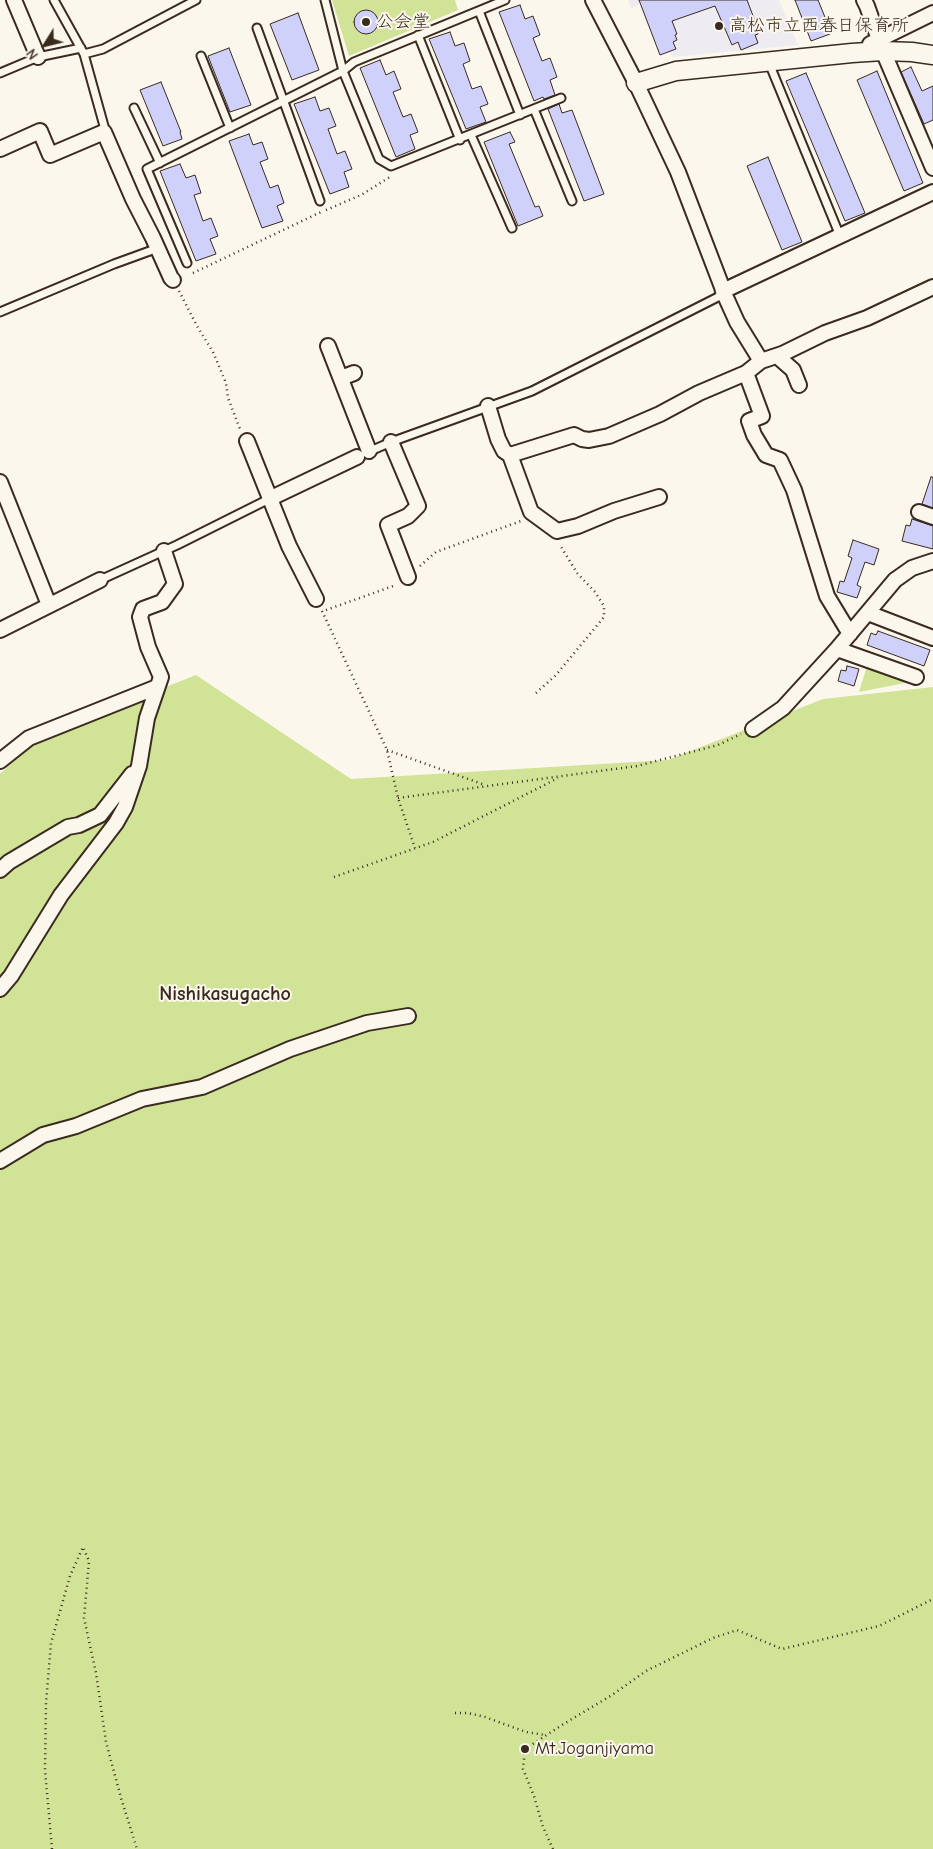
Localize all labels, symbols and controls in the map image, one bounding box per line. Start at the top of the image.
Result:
place label: 公会堂 [376,11,430,33]
place label: 高松市立西春日保育所 [729,15,909,37]
marker: 公会堂 [360,16,372,28]
north arrow [20,20,70,70]
marker: 高松市立西春日保育所 [713,20,725,32]
text: N [23,45,42,63]
district label: Nishikasugacho [159,982,291,1006]
place label: Mt.Joganjiyama [535,1738,654,1760]
marker: Mt.Joganjiyama [519,1743,531,1755]

